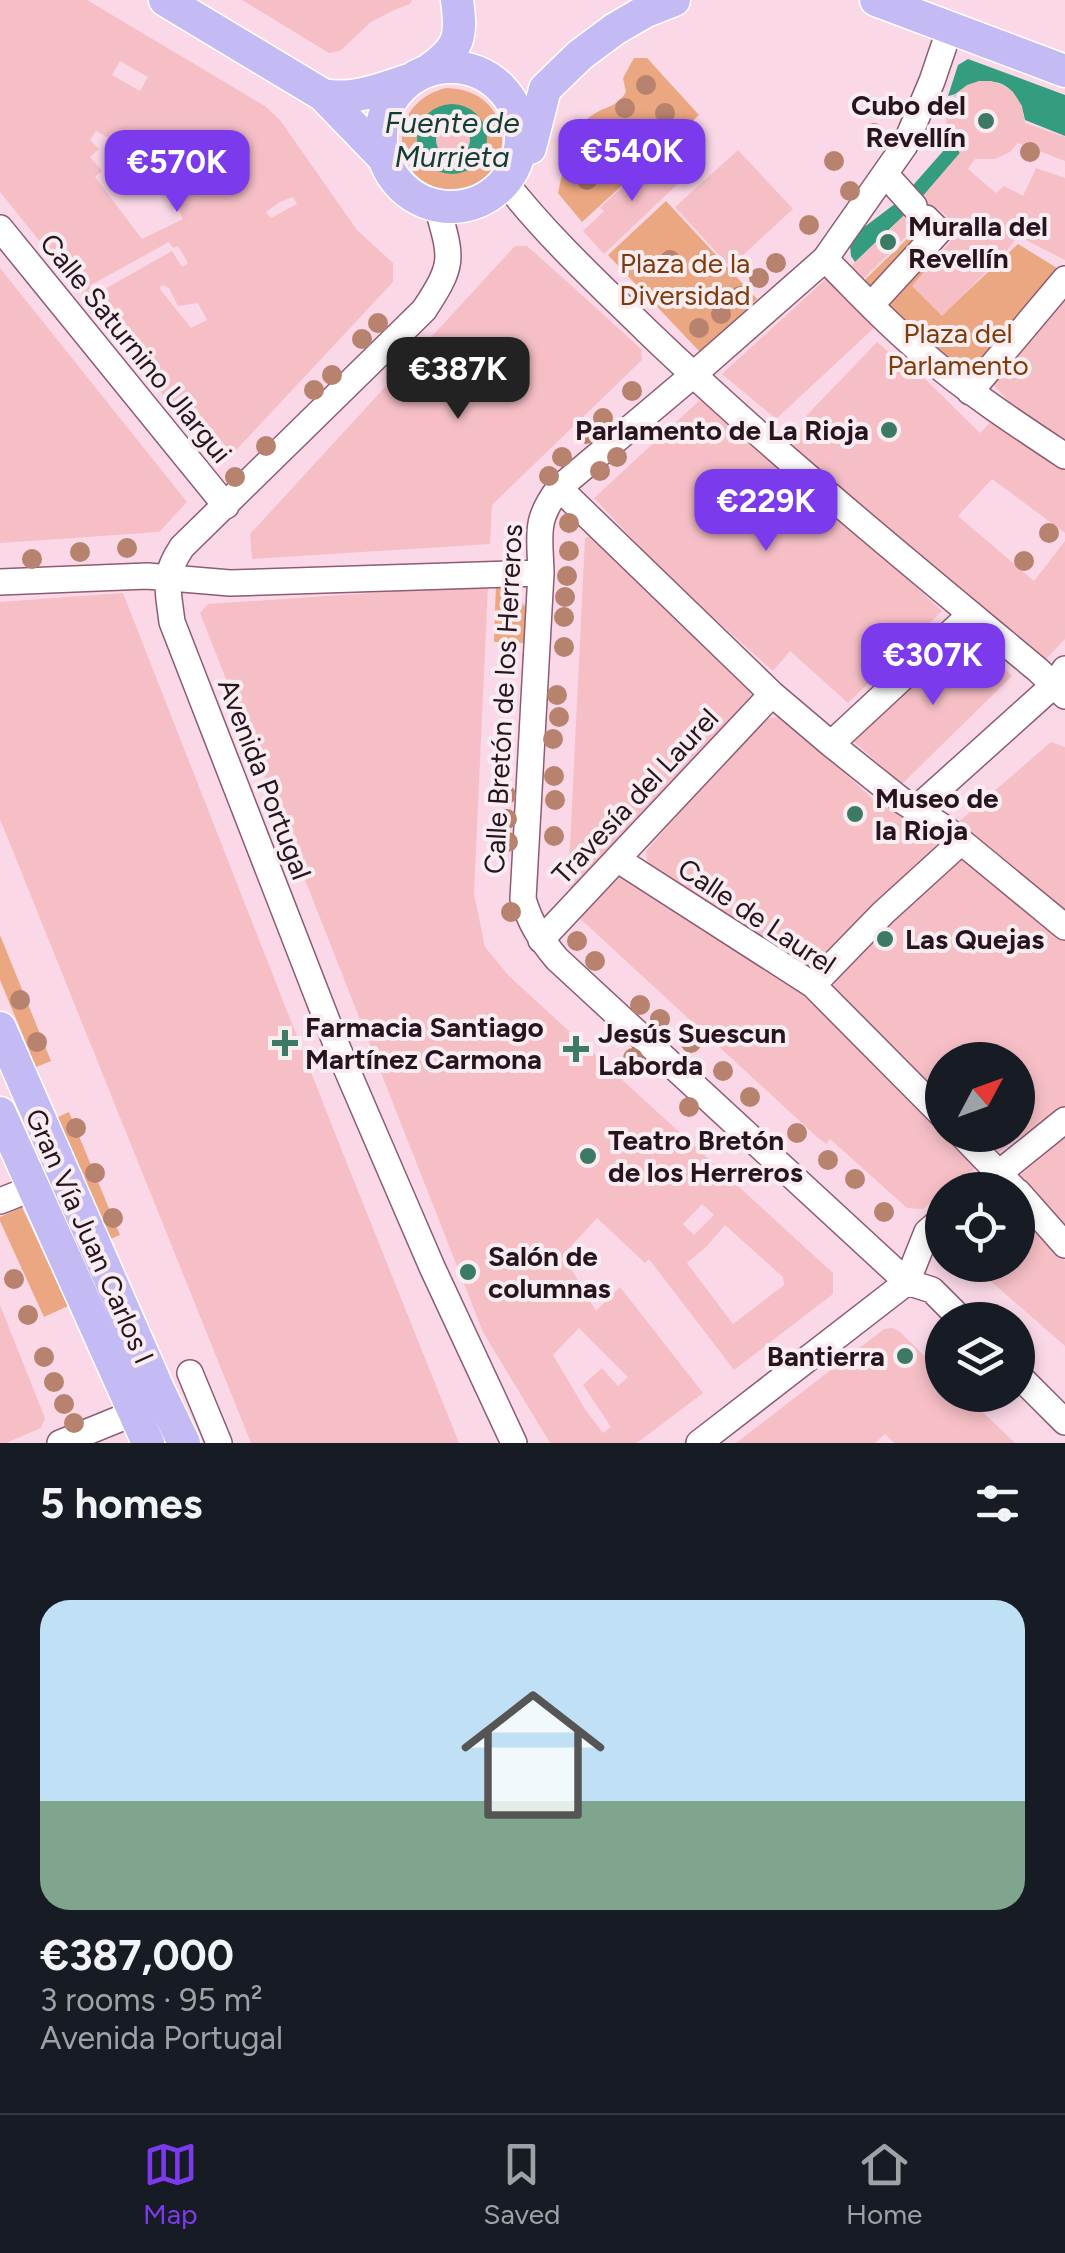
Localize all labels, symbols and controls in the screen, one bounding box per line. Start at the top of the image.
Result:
place label: Cubo del Revellín [851,88,966,154]
water label: Fuente de Murrieta [384,104,520,175]
marker: Cubo del Revellín [975,110,997,132]
pin: €540K [562,119,702,204]
pin: €570K [107,130,247,215]
text: €540K [580,132,684,170]
text: €570K [127,143,227,181]
place label: Muralla del Revellín [908,209,1048,275]
street label: Calle Saturnino Ulargui [33,226,239,470]
marker: Muralla del Revellín [877,231,899,253]
park label: Plaza de la Diversidad [619,246,751,312]
park label: Plaza del Parlamento [887,316,1029,382]
pin: €387K [388,337,528,422]
text: €387K [409,350,507,388]
place label: Parlamento de La Rioja [575,413,869,447]
marker: Parlamento de La Rioja [878,419,900,441]
pin: €229K [696,469,836,554]
text: €229K [716,482,816,520]
street label: Calle Bretón de los Herreros [477,523,529,875]
pin: €307K [863,623,1003,708]
text: €307K [883,636,983,674]
street label: Avenida Portugal [211,674,319,884]
street label: Travesía del Laurel [545,701,725,891]
place label: Museo de la Rioja [875,781,999,847]
marker: Museo de la Rioja [844,803,866,825]
street label: Calle de Laurel [672,851,842,981]
place label: Las Quejas [905,922,1044,956]
marker: Las Quejas [874,928,896,950]
place label: Farmacia Santiago Martínez Carmona [305,1010,544,1076]
place label: Jesús Suescun Laborda [598,1016,786,1082]
marker: Farmacia Santiago Martínez Carmona [274,1032,296,1054]
marker: Jesús Suescun Laborda [563,1036,589,1062]
north arrow [925,1042,1035,1152]
map controls [925,1042,1035,1412]
street label: Gran Vía Juan Carlos I [18,1103,162,1369]
place label: Teatro Bretón de los Herreros [608,1123,803,1189]
marker: Teatro Bretón de los Herreros [577,1145,599,1167]
button: locate [925,1172,1035,1282]
place label: Salón de columnas [488,1239,611,1305]
marker: Salón de columnas [457,1261,479,1283]
button: layers [925,1302,1035,1412]
place label: Bantierra [767,1339,885,1373]
marker: Bantierra [894,1345,916,1367]
icon: filters [970,1476,1025,1531]
text: 5 homes [40,1478,202,1529]
icon: home [443,1665,623,1845]
text: €387,000 [40,1930,234,1981]
text: 3 rooms · 95 m² [40,1981,263,2019]
text: Avenida Portugal [40,2019,283,2057]
tab: Map [143,2137,198,2231]
tab: Saved [483,2137,560,2231]
tab: Home [846,2137,922,2231]

